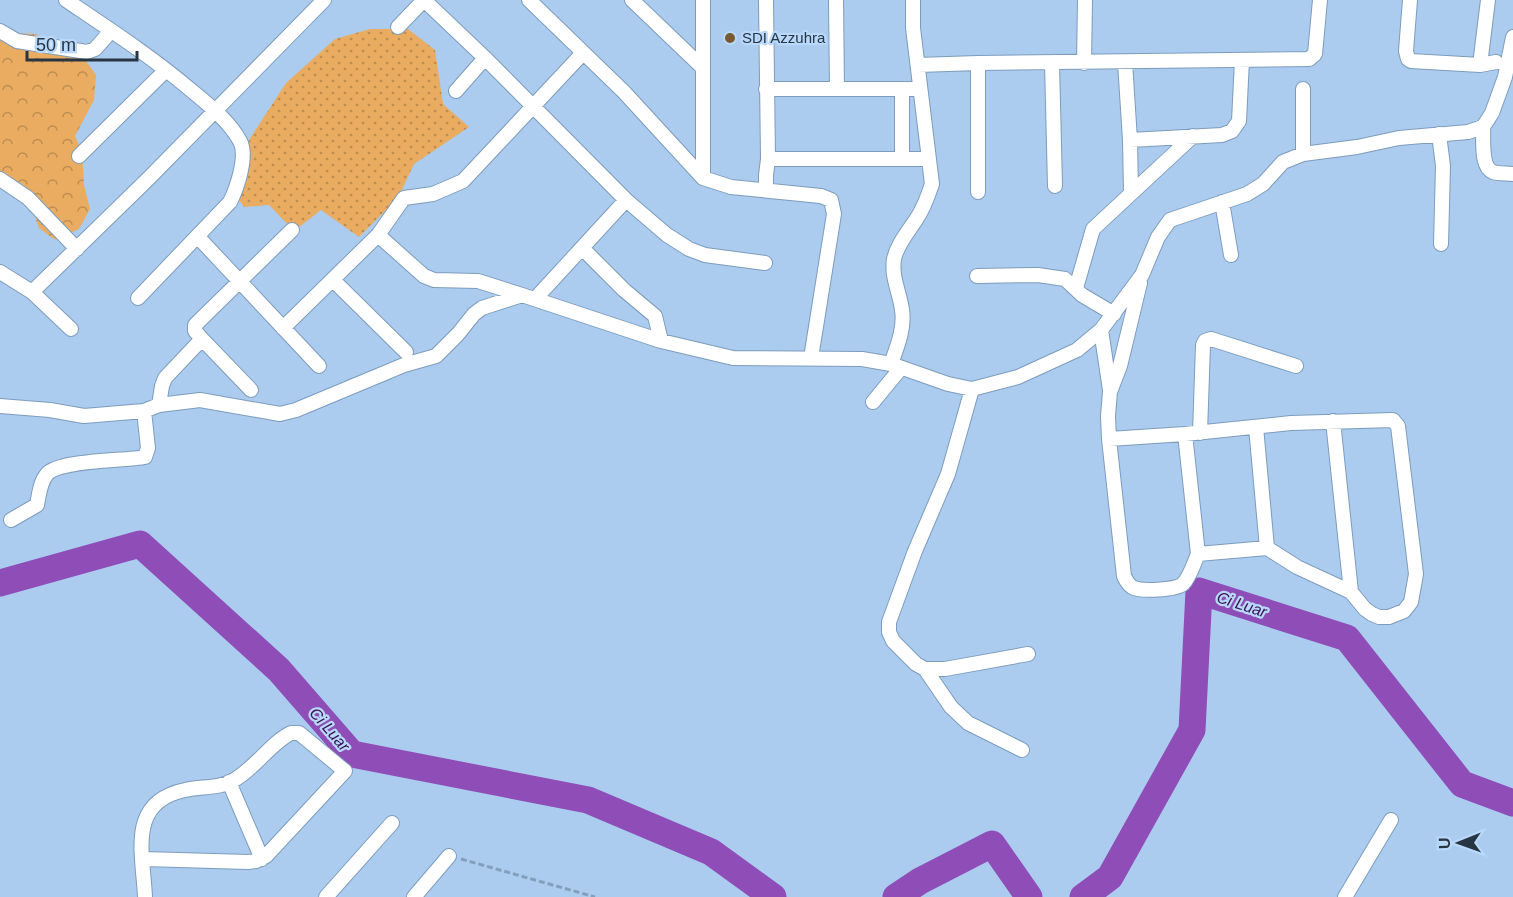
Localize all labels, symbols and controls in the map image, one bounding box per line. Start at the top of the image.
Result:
scale bar [27,24,136,62]
place label: SDI Azzuhra [742,29,826,46]
marker: SDI Azzuhra [723,31,737,45]
text: 50 m [36,35,76,55]
water label: Ci Luar [1215,588,1270,621]
water label: Ci Luar [306,704,353,755]
north arrow [1429,813,1489,873]
text: U [1436,837,1453,849]

